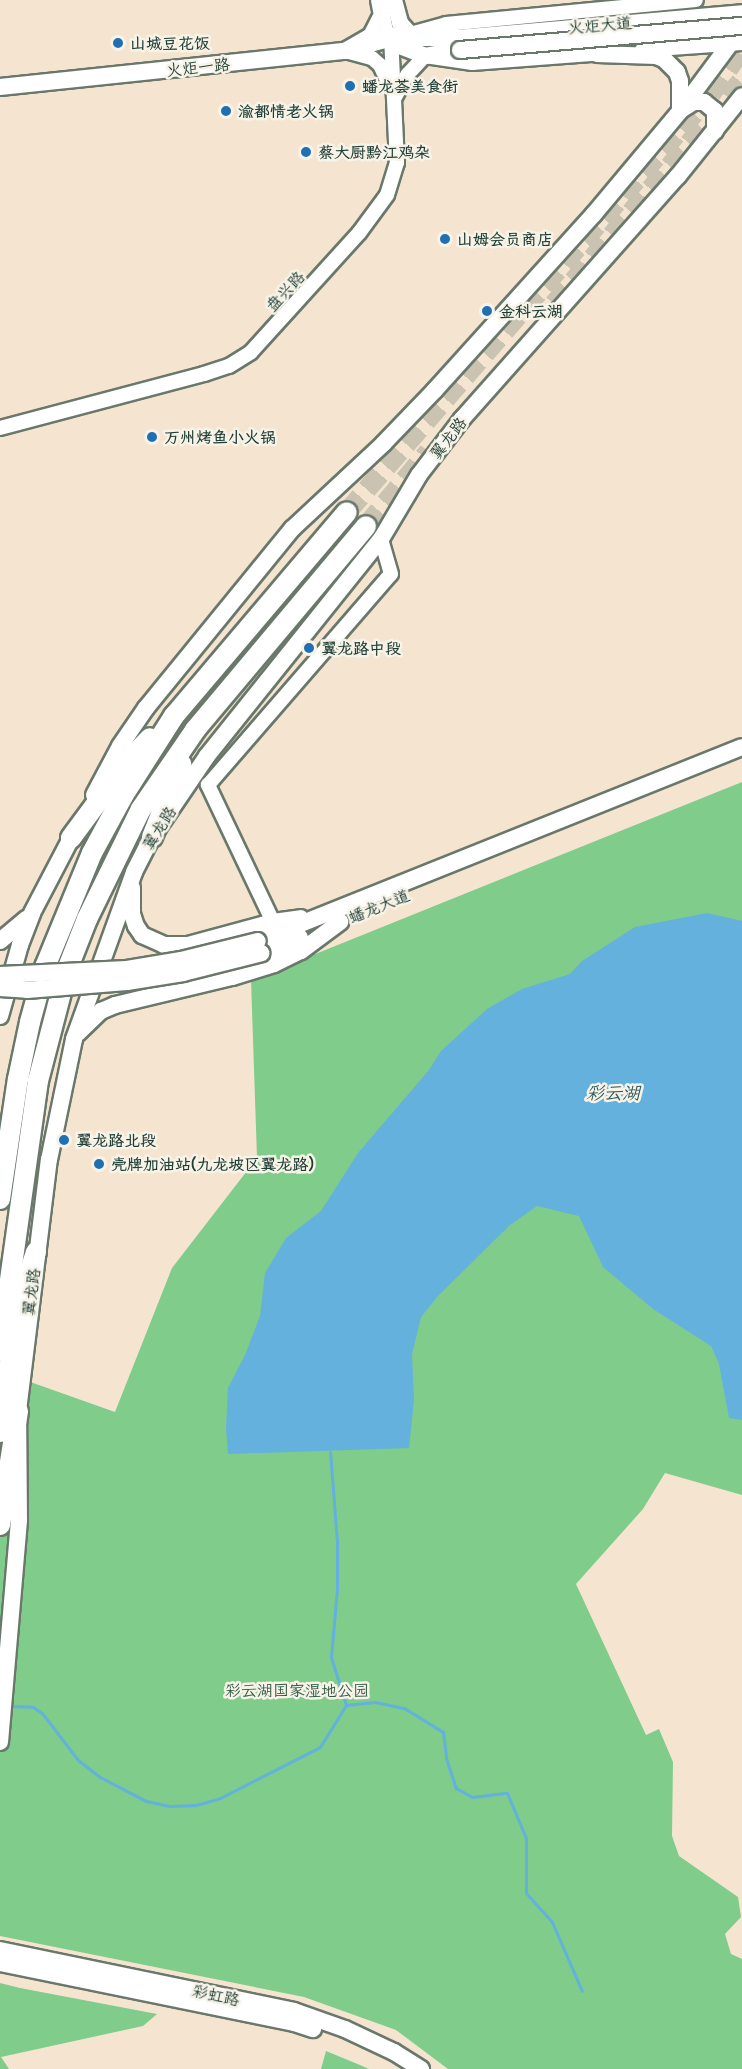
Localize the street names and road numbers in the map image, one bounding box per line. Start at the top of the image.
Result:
street label: 火炬大道 [567,13,633,37]
street label: 火炬一路 [165,54,231,80]
street label: 盘兴路 [262,267,308,315]
street label: 翼龙路 [426,413,470,463]
street label: 翼龙路 [138,803,180,853]
street label: 蟠龙大道 [346,885,412,927]
street label: 翼龙路 [19,1267,43,1317]
street label: 彩虹路 [191,1981,241,2009]

